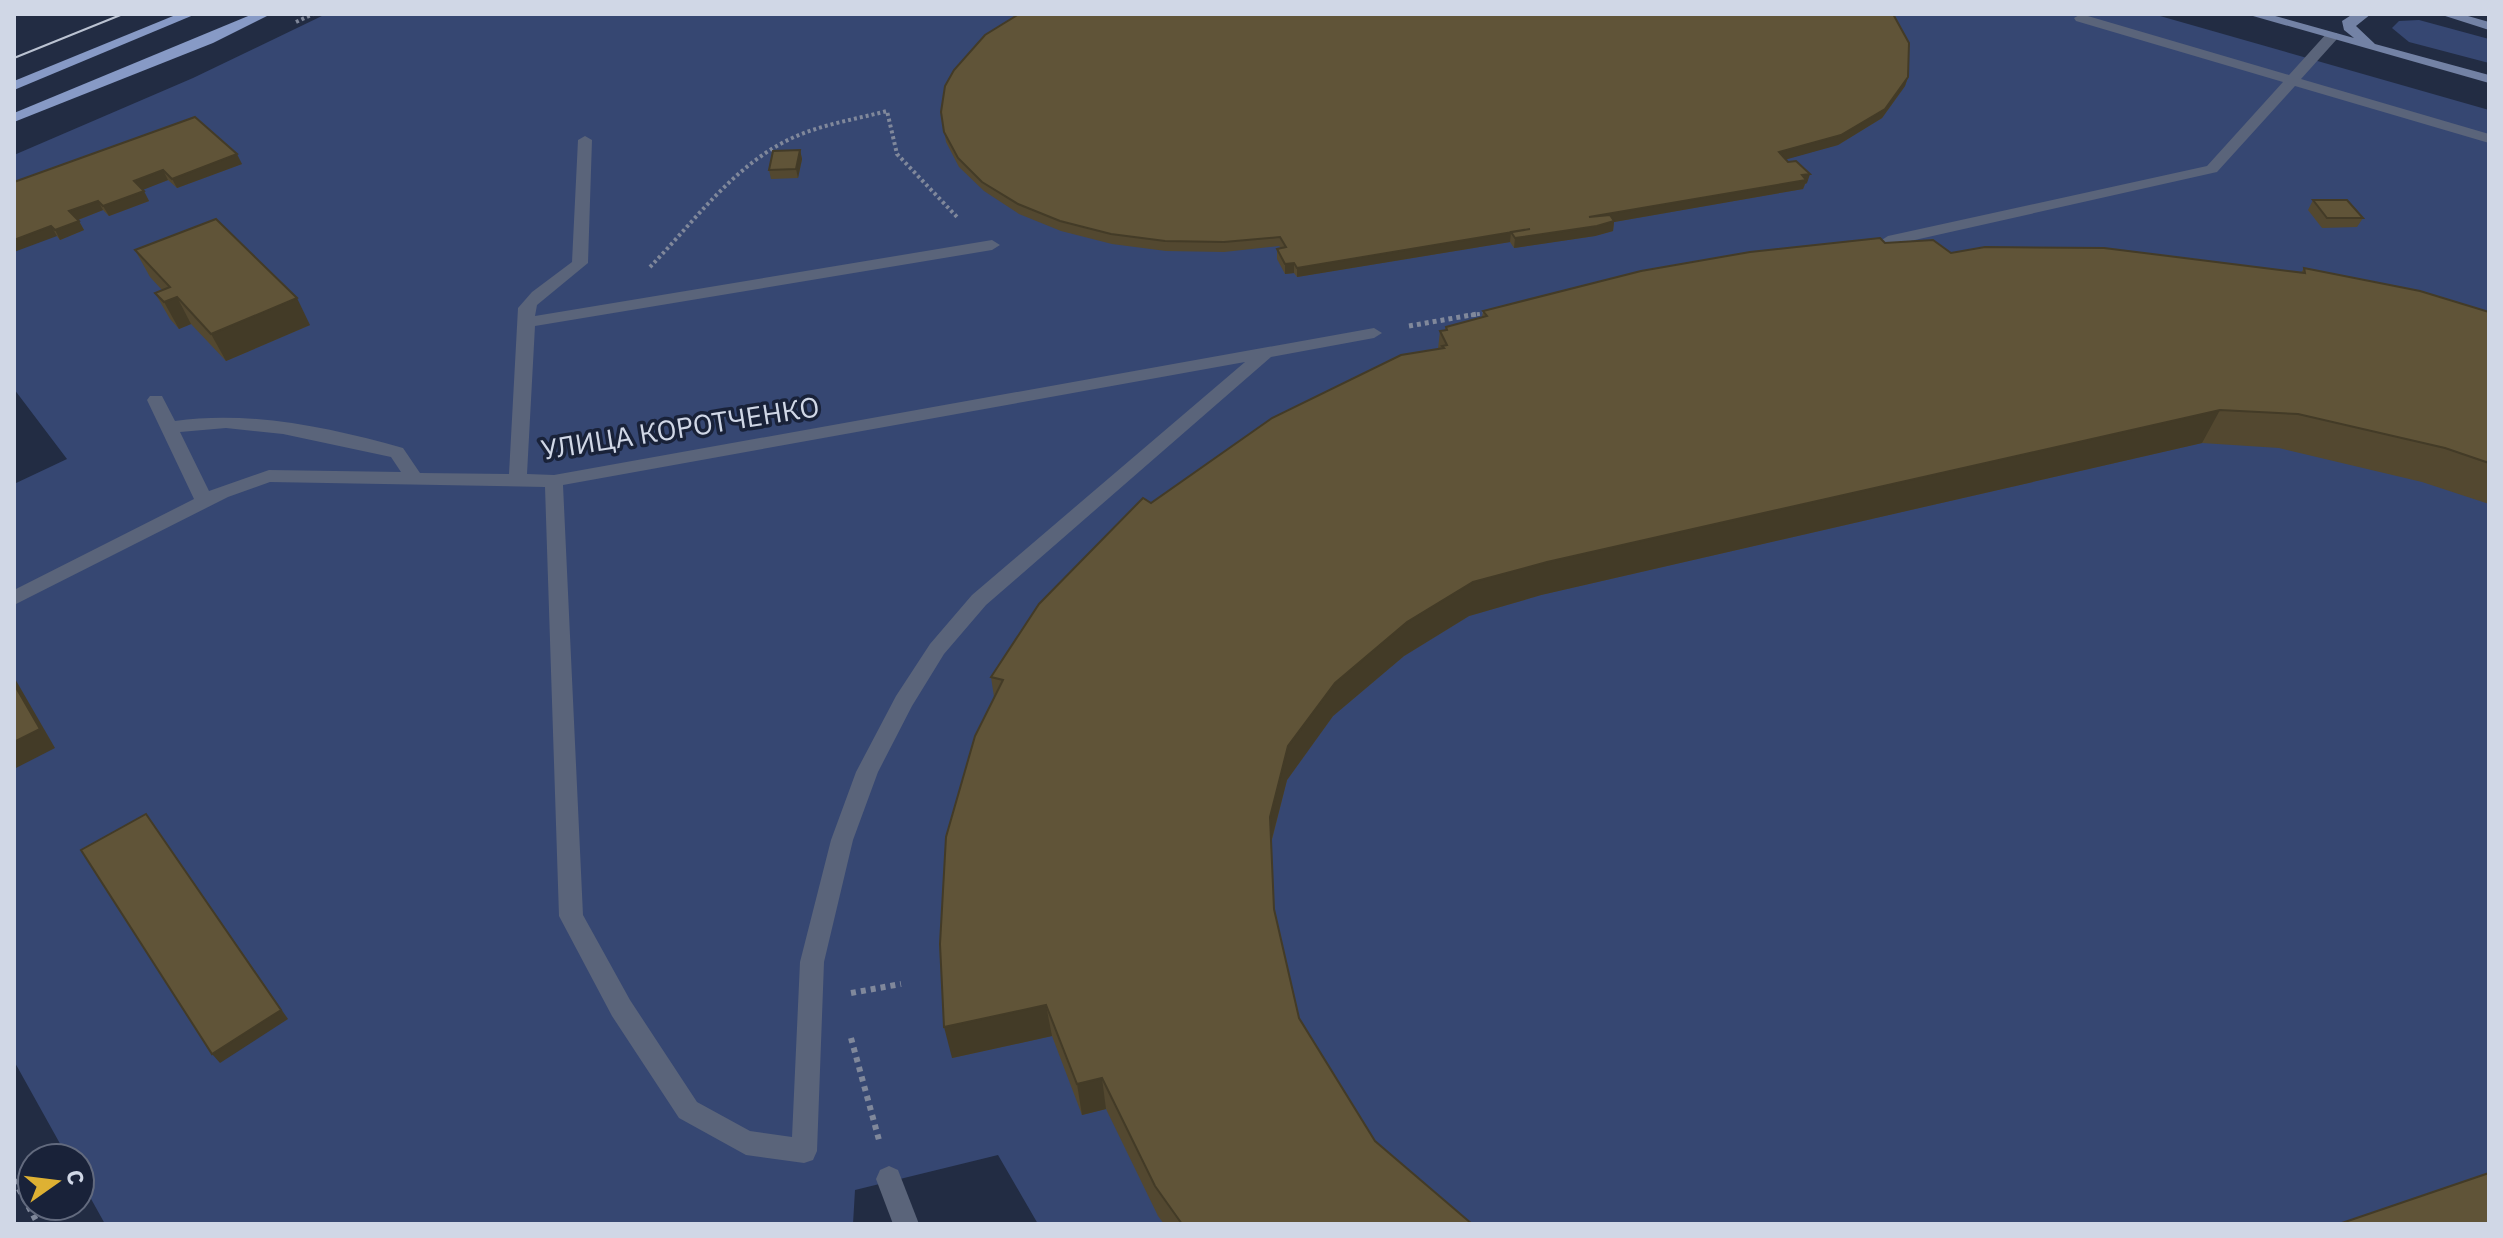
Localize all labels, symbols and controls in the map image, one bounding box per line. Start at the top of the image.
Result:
street label: УЛИЦА КОРОТЧЕНКО [538,387,822,468]
north arrow [16,1142,96,1222]
text: С [60,1167,92,1187]

